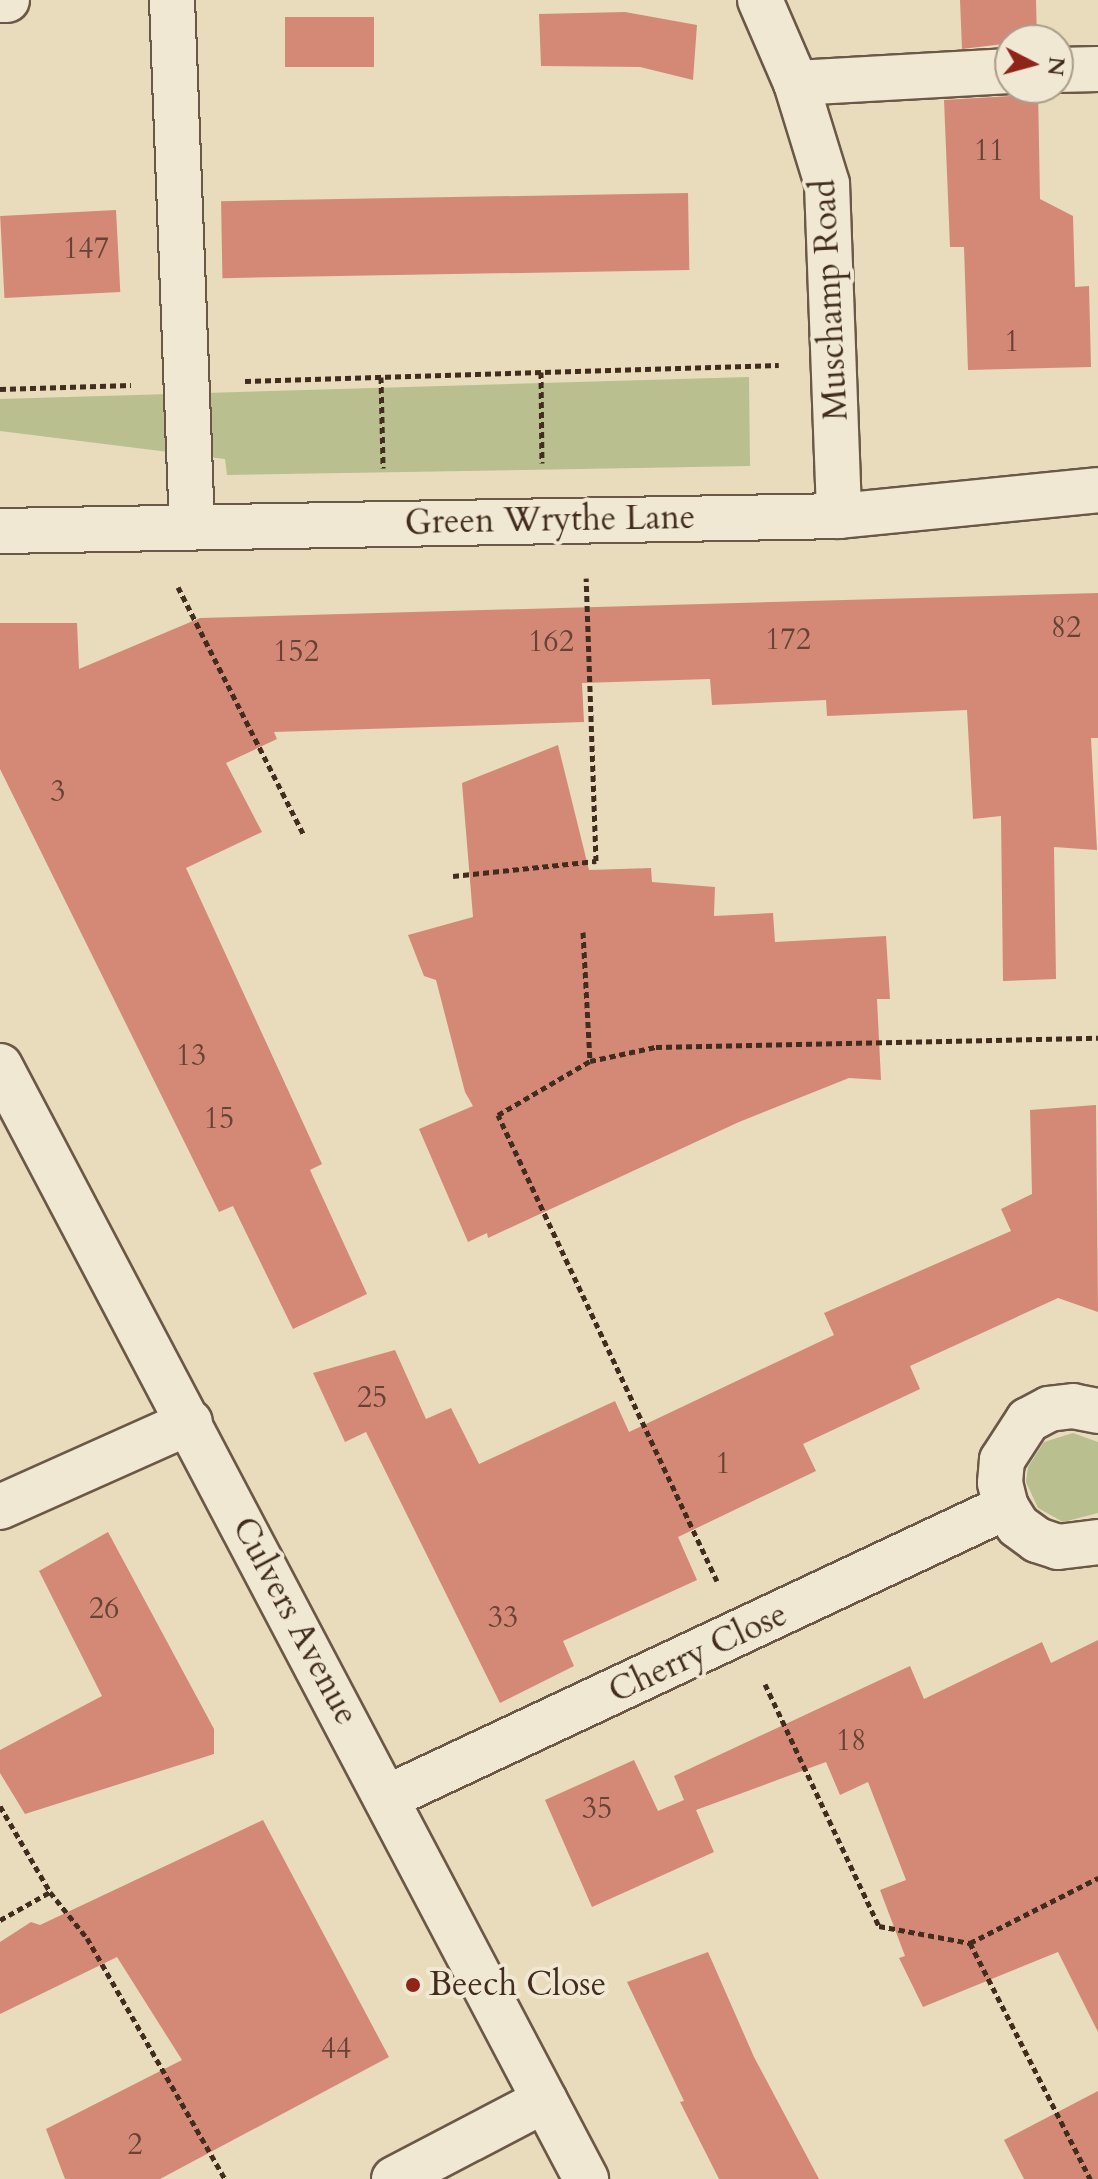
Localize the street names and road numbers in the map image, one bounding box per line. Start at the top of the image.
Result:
street label: Muschamp Road [803,178,857,422]
street label: Green Wrythe Lane [404,497,696,543]
street label: Culvers Avenue [223,1510,367,1732]
street label: Cherry Close [602,1594,794,1712]

